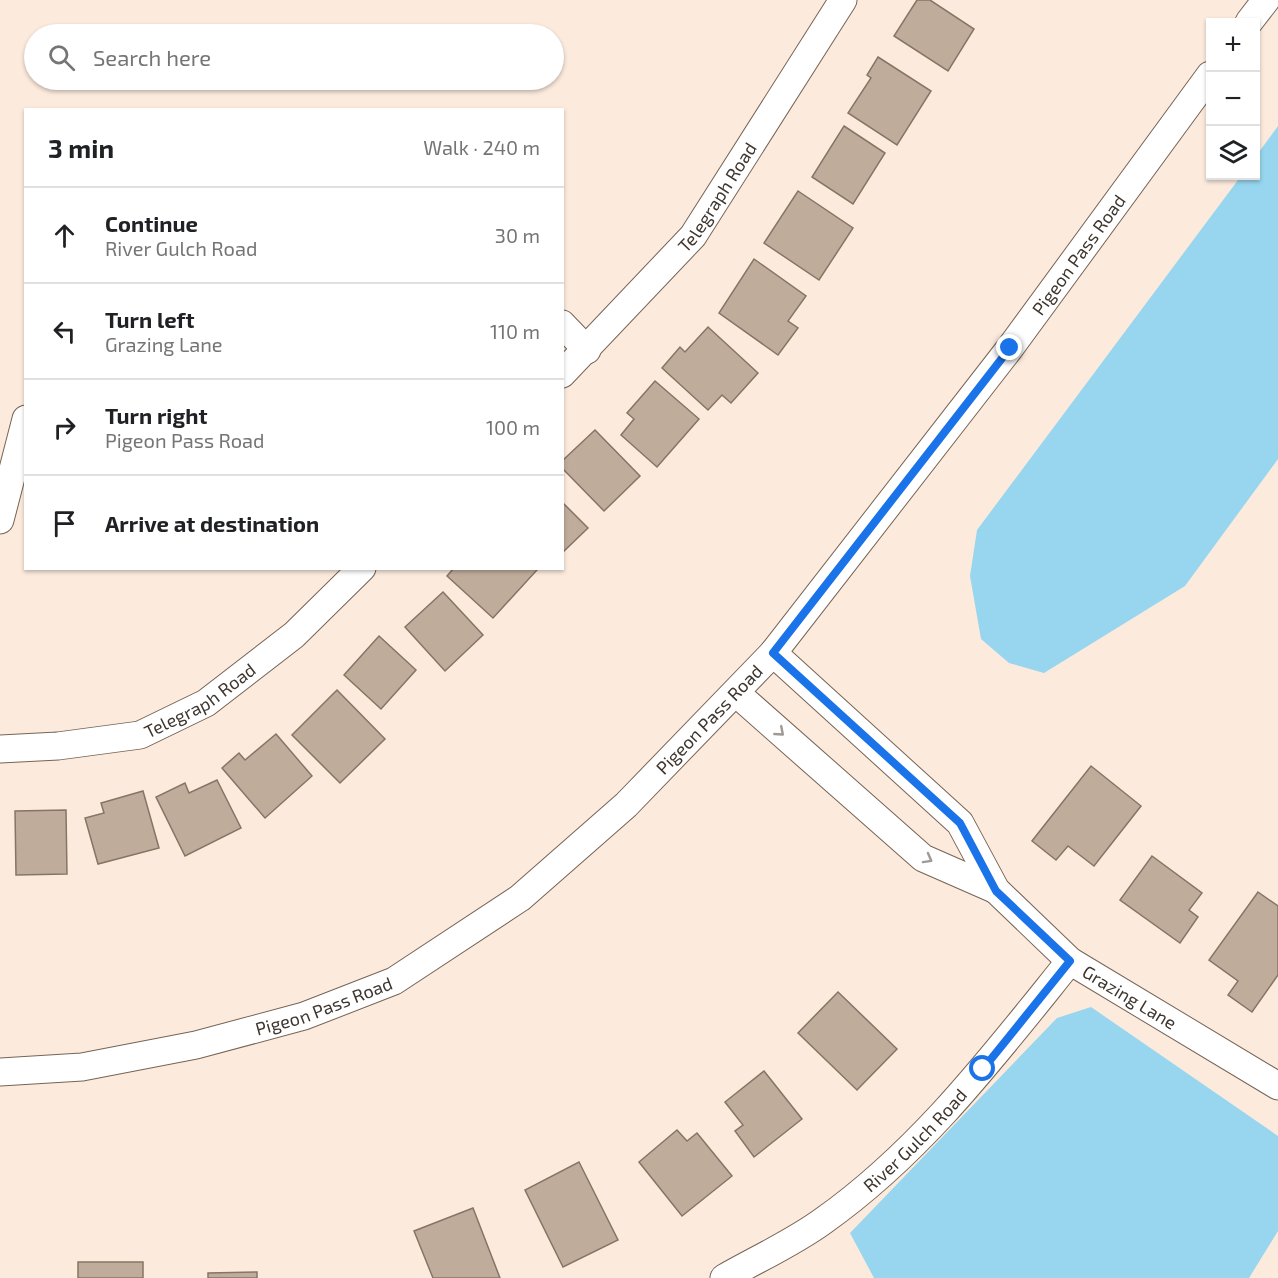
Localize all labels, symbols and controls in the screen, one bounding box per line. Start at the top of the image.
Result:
map controls [1206,18,1260,180]
button: + [1206,18,1260,72]
search box [24,24,564,90]
icon: search [45,41,78,74]
text: Search here [93,44,211,70]
button: − [1206,72,1260,126]
button: layers [1206,126,1260,180]
text: 3 min [48,132,114,163]
text: Walk · 240 m [423,135,540,159]
street label: Telegraph Road [673,138,761,256]
street label: Pigeon Pass Road [1027,190,1130,319]
text: Continue [105,210,198,236]
icon: ahead [48,219,81,252]
text: 30 m [495,223,540,247]
text: River Gulch Road [105,236,257,260]
text: Turn left [105,306,194,332]
icon: left [48,315,81,348]
text: 110 m [490,319,540,343]
text: Grazing Lane [105,332,223,356]
route end [996,334,1022,360]
text: Turn right [105,402,207,428]
icon: right [48,411,81,444]
text: 100 m [486,415,540,439]
text: Pigeon Pass Road [105,428,265,452]
icon: arrive [48,507,81,540]
text: Arrive at destination [105,510,319,536]
street label: Telegraph Road [140,658,260,742]
street label: Pigeon Pass Road [651,660,767,778]
one-way arrow [773,725,784,736]
one-way arrow [922,852,932,863]
street label: Grazing Lane [1079,960,1181,1034]
street label: Pigeon Pass Road [253,972,395,1040]
route start [969,1055,995,1081]
street label: River Gulch Road [859,1084,971,1196]

